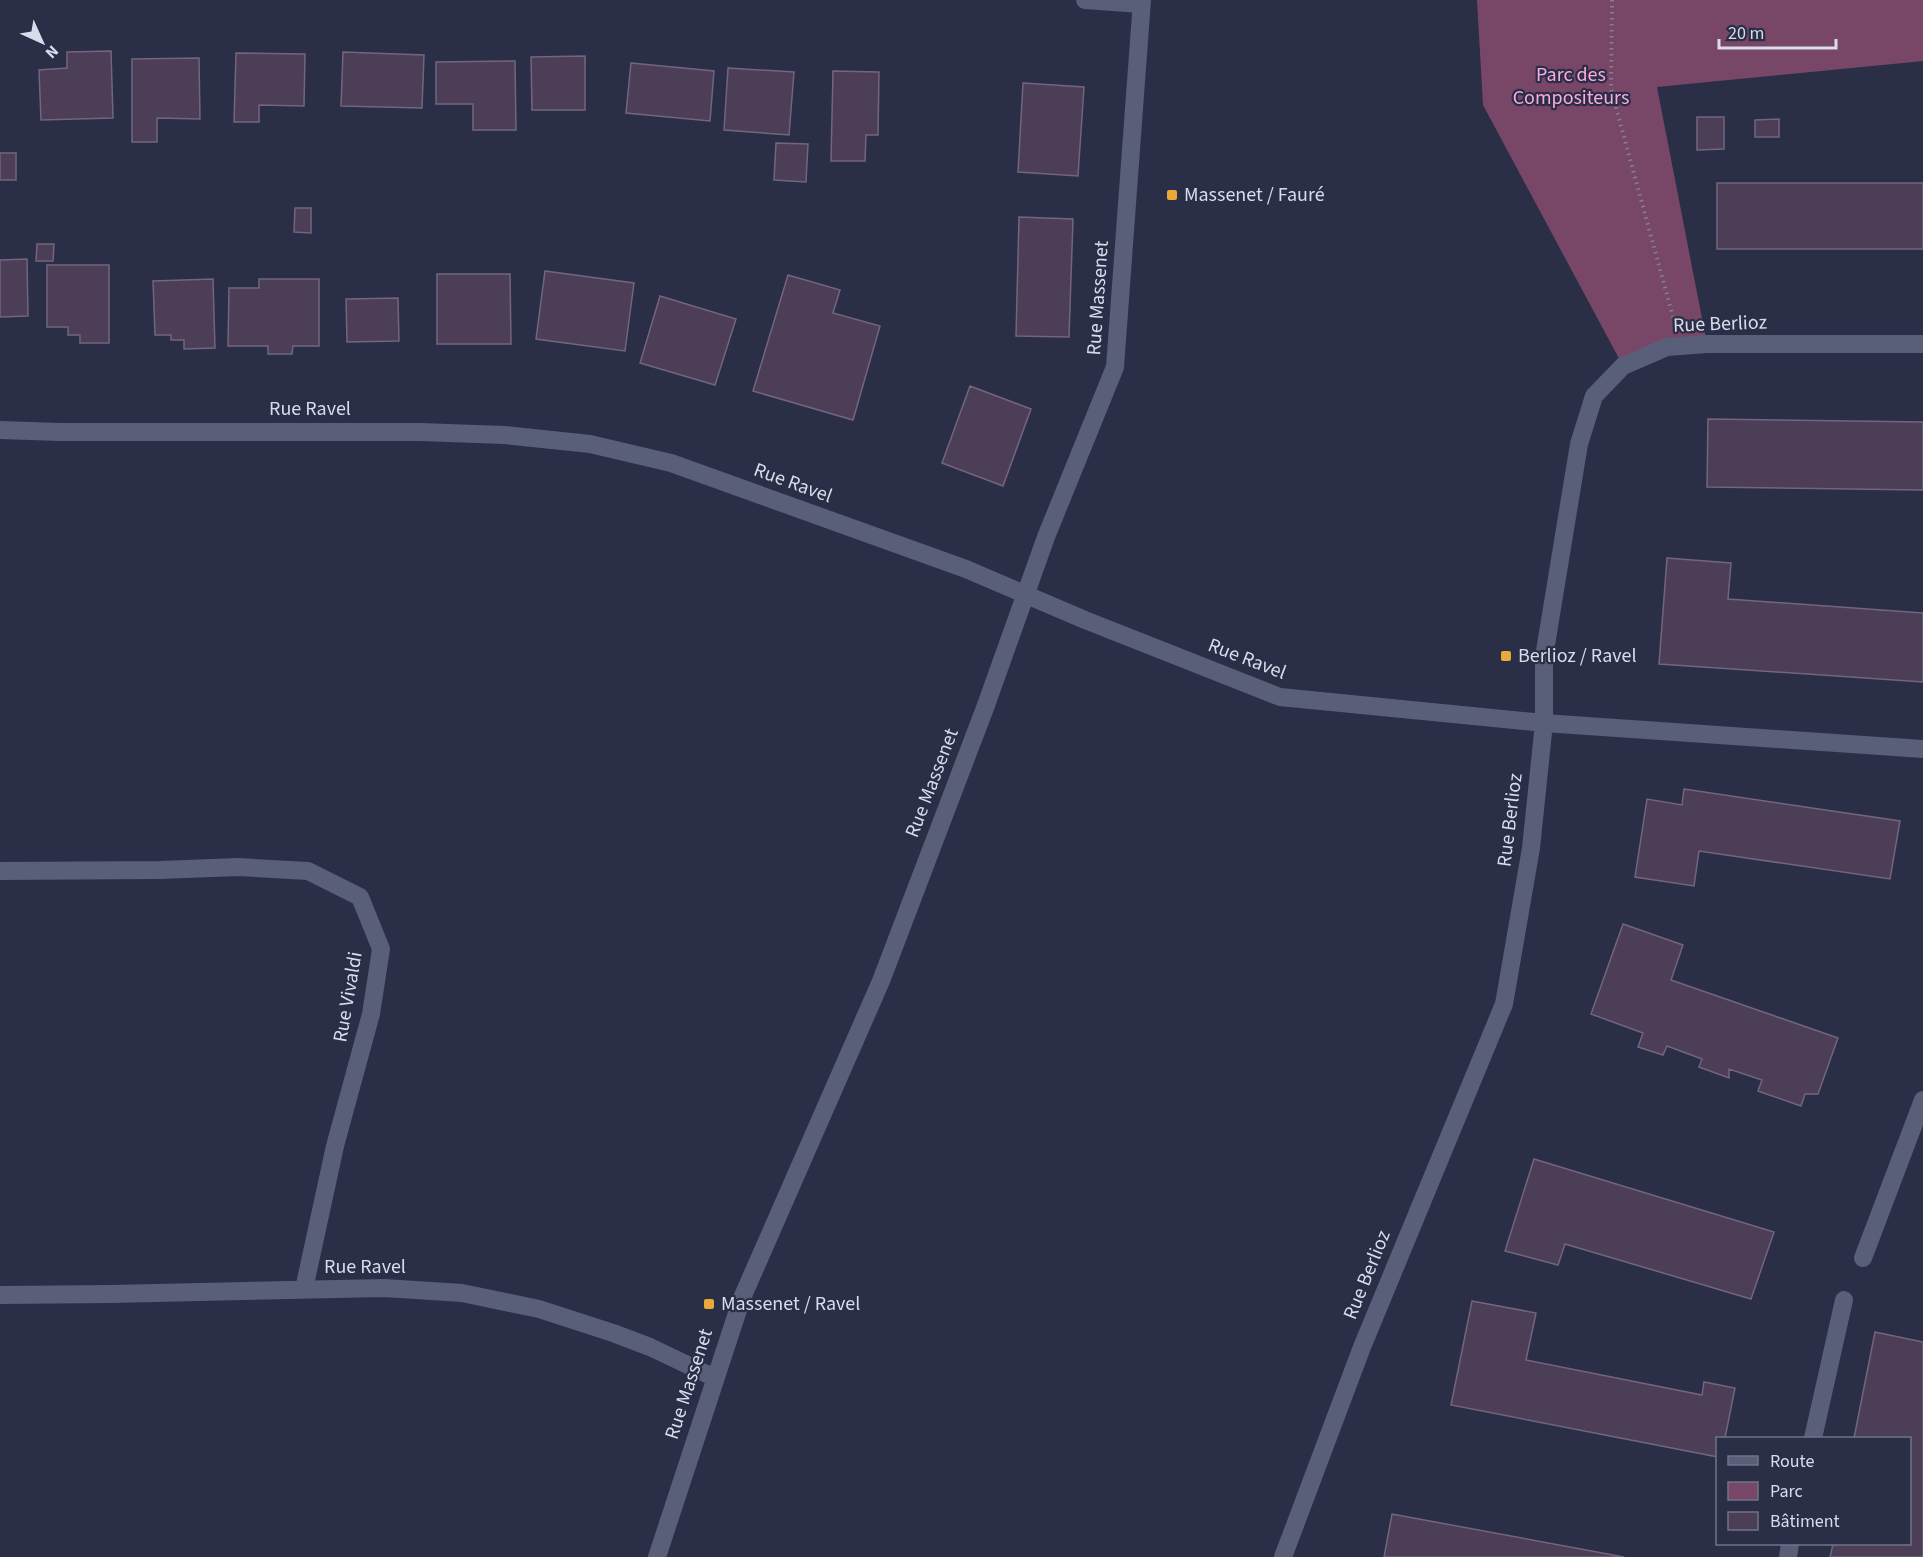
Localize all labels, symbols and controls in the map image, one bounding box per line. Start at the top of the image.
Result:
north arrow [12,12,72,72]
scale bar [1719,12,1836,50]
text: 20 m [1728,21,1764,46]
text: N [40,40,63,63]
park label: Parc des Compositeurs [1513,61,1629,112]
place label: Massenet / Fauré [1184,181,1325,209]
marker: Massenet / Fauré [1165,188,1179,202]
street label: Rue Massenet [1080,239,1116,356]
street label: Rue Berlioz [1673,308,1767,340]
street label: Rue Ravel [269,395,351,423]
street label: Rue Ravel [750,456,836,510]
street label: Rue Ravel [1204,631,1290,687]
place label: Berlioz / Ravel [1518,642,1637,670]
marker: Berlioz / Ravel [1499,649,1513,663]
street label: Rue Massenet [898,724,966,842]
street label: Rue Berlioz [1490,772,1530,868]
street label: Rue Vivaldi [326,949,370,1045]
street label: Rue Berlioz [1336,1226,1398,1324]
street label: Rue Ravel [324,1253,406,1281]
place label: Massenet / Ravel [721,1290,860,1318]
marker: Massenet / Ravel [702,1297,716,1311]
street label: Rue Massenet [658,1325,720,1443]
legend [1716,1437,1911,1545]
text: Route [1770,1449,1814,1474]
text: Parc [1770,1479,1803,1504]
text: Bâtiment [1770,1509,1840,1534]

